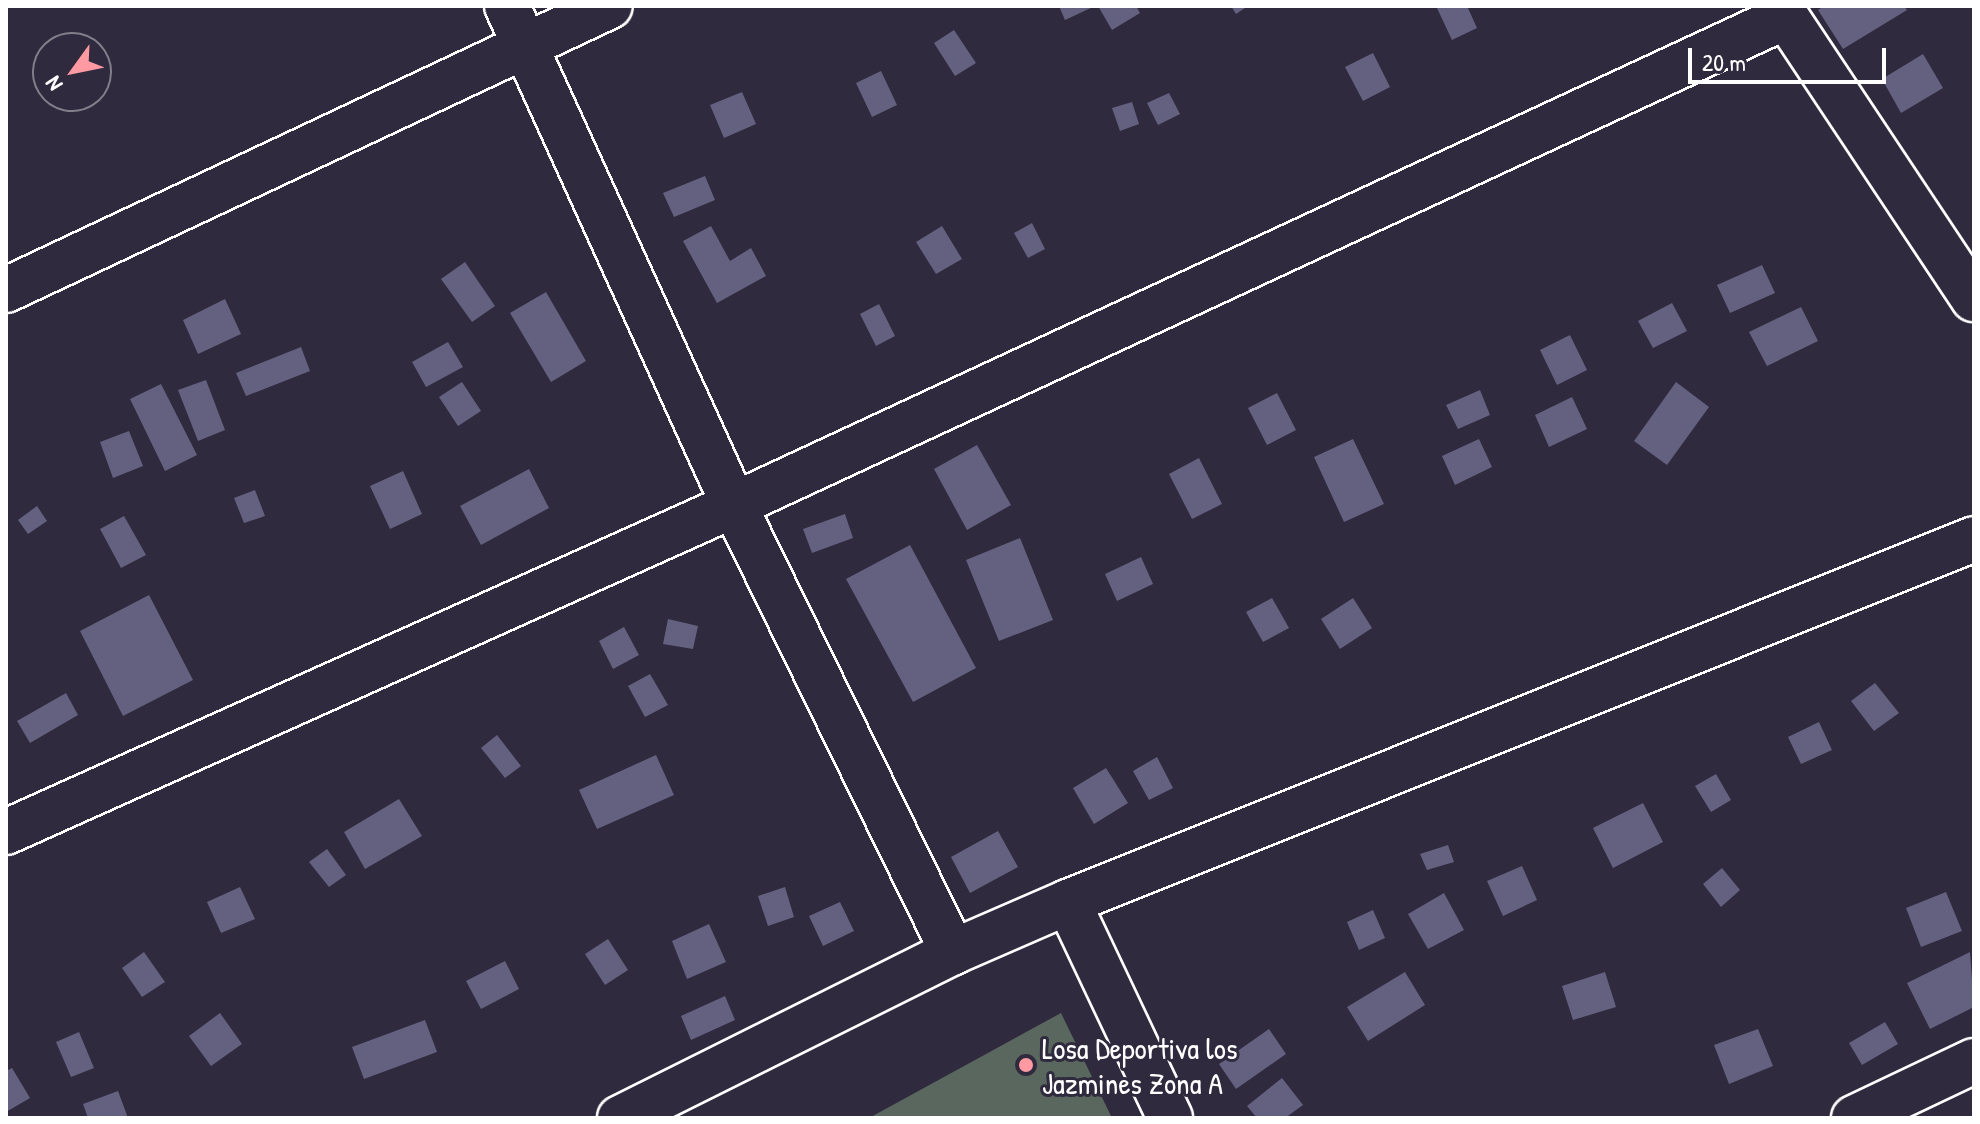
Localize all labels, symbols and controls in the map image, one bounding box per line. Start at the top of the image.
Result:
north arrow [32,32,112,112]
scale bar [1692,32,1890,82]
text: 20 m [1702,46,1746,78]
text: N [38,71,69,97]
place label: Losa Deportiva los Jazmines Zona A [1042,1030,1237,1100]
marker: Losa Deportiva los Jazmines Zona A [1017,1056,1035,1074]

